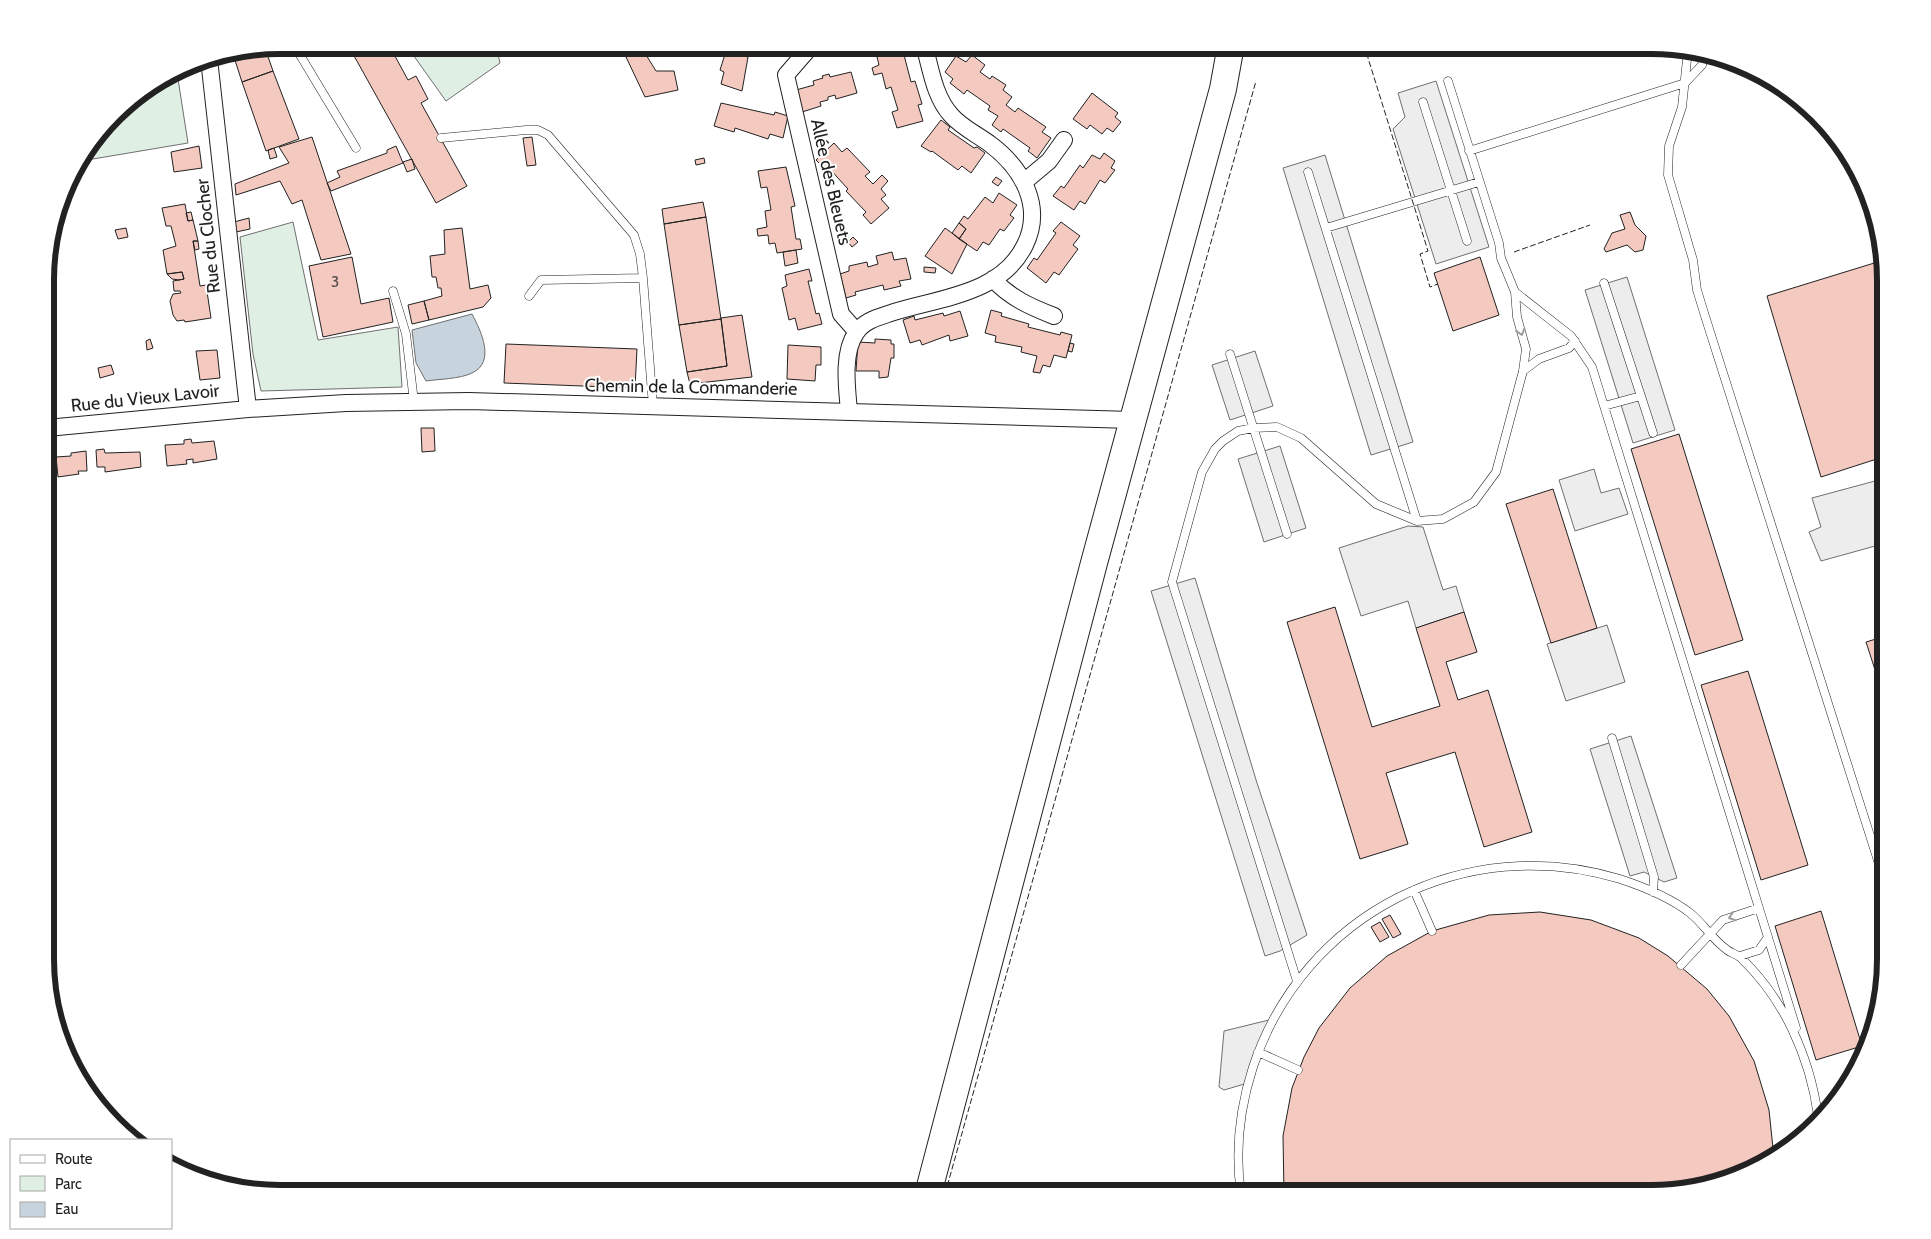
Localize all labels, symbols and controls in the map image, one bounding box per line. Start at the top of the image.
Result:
street label: Allée des Bleuets [806,117,856,247]
street label: Rue du Clocher [191,177,225,294]
house number: 3 [331,273,339,291]
one-way arrow [1516,327,1526,335]
street label: Chemin de la Commanderie [584,374,798,400]
street label: Rue du Vieux Lavoir [70,379,221,417]
one-way arrow [1728,911,1736,921]
legend [10,1139,172,1229]
text: Route [55,1150,93,1168]
text: Parc [55,1175,82,1193]
text: Eau [55,1200,78,1218]

